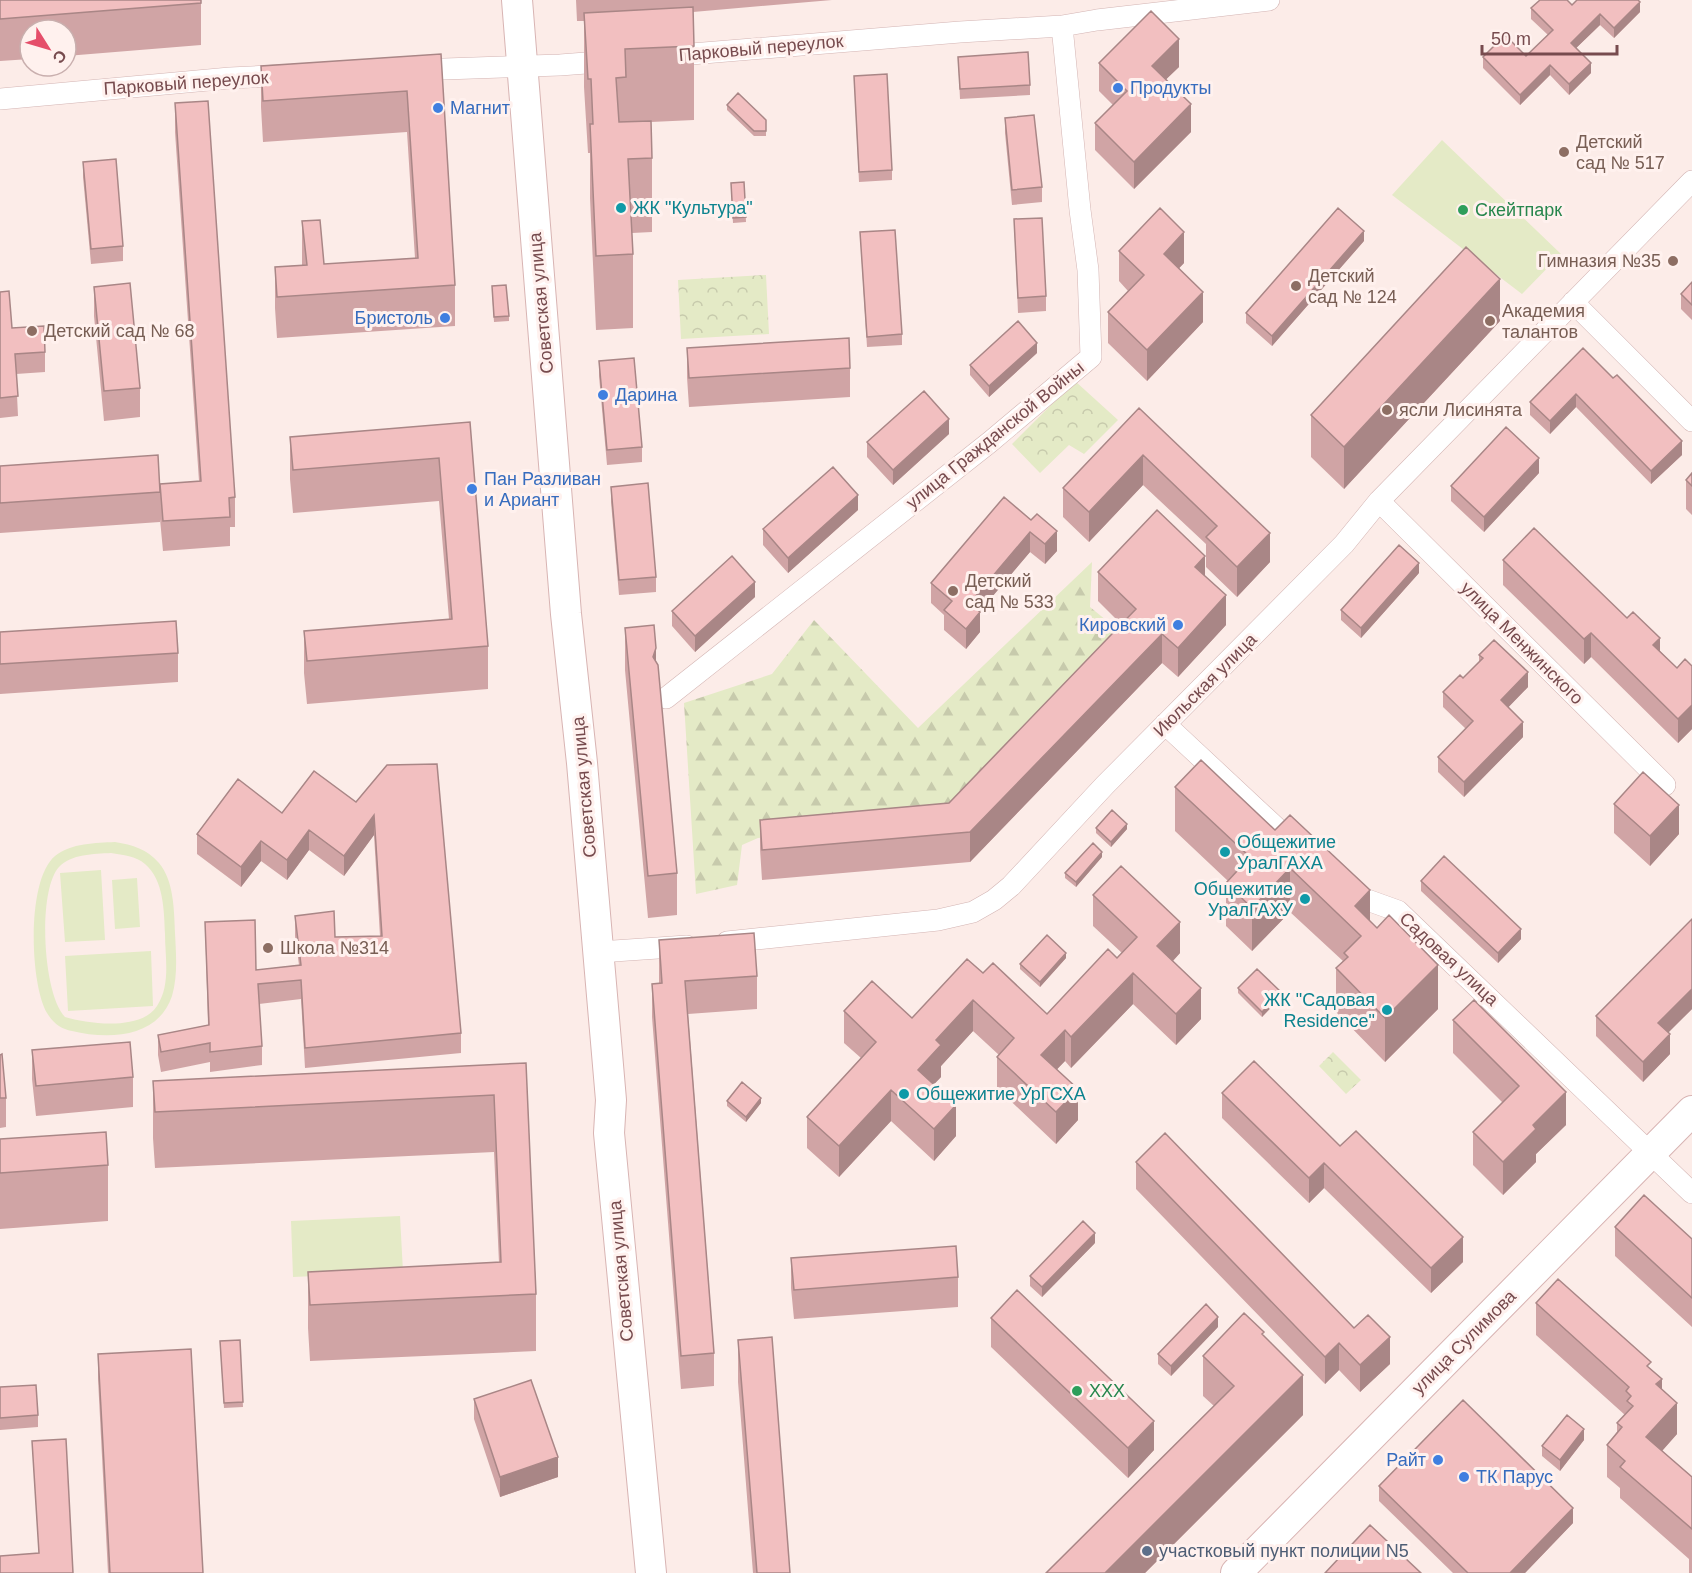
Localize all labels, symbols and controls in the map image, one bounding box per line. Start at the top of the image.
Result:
north arrow [18,18,78,78]
scale bar [1482,18,1617,56]
text: 50 m [1491,29,1531,49]
street label: Парковый переулок [678,31,844,65]
text: С [49,47,70,67]
street label: Парковый переулок [103,67,269,99]
place label: Продукты [1130,78,1211,98]
marker: Продукты [1111,81,1125,95]
place label: Магнит [450,98,510,118]
marker: Магнит [431,101,445,115]
place label: Детский сад № 517 [1576,132,1665,173]
marker: Детский сад № 517 [1557,145,1571,159]
place label: ЖК "Культура" [633,198,753,218]
place label: Скейтпарк [1475,200,1562,220]
marker: ЖК "Культура" [614,201,628,215]
marker: Скейтпарк [1456,203,1470,217]
street label: Советская улица [525,231,557,374]
place label: Гимназия №35 [1538,251,1661,271]
marker: Гимназия №35 [1666,254,1680,268]
place label: Детский сад № 124 [1308,266,1397,307]
marker: Детский сад № 124 [1289,279,1303,293]
place label: Академия талантов [1502,301,1585,342]
place label: Бристоль [355,308,433,328]
marker: Бристоль [438,311,452,325]
marker: Академия талантов [1483,314,1497,328]
place label: Детский сад № 68 [44,321,194,341]
marker: Детский сад № 68 [25,324,39,338]
street label: улица Гражданской Войны [902,357,1088,513]
place label: Дарина [615,385,678,405]
marker: Дарина [596,388,610,402]
place label: ясли Лисинята [1399,400,1523,420]
marker: ясли Лисинята [1380,403,1394,417]
place label: Пан Разливан и Ариант [484,469,601,510]
marker: Пан Разливан и Ариант [465,482,479,496]
place label: Детский сад № 533 [965,571,1054,612]
street label: улица Менжинского [1457,578,1587,708]
marker: Детский сад № 533 [946,584,960,598]
place label: Кировский [1079,615,1166,635]
marker: Кировский [1171,618,1185,632]
street label: Июльская улица [1149,629,1261,741]
street label: Советская улица [568,715,600,858]
place label: Общежитие УралГАХА [1237,832,1336,873]
marker: Общежитие УралГАХА [1218,845,1232,859]
place label: Общежитие УралГАХУ [1194,879,1294,920]
marker: Общежитие УралГАХУ [1298,892,1312,906]
street label: Садовая улица [1396,908,1503,1010]
place label: Школа №314 [280,938,389,958]
marker: Школа №314 [261,941,275,955]
place label: ЖК "Садовая Residence" [1264,990,1375,1031]
marker: ЖК "Садовая Residence" [1380,1003,1394,1017]
place label: Общежитие УрГСХА [916,1084,1086,1104]
marker: Общежитие УрГСХА [897,1087,911,1101]
street label: Советская улица [605,1199,637,1342]
street label: улица Сулимова [1408,1285,1521,1398]
place label: XXX [1089,1381,1125,1401]
marker: XXX [1070,1384,1084,1398]
place label: Райт [1386,1450,1426,1470]
marker: Райт [1431,1453,1445,1467]
place label: ТК Парус [1476,1467,1553,1487]
marker: ТК Парус [1457,1470,1471,1484]
place label: участковый пункт полиции N5 [1159,1541,1409,1561]
marker: участковый пункт полиции N5 [1140,1544,1154,1558]

